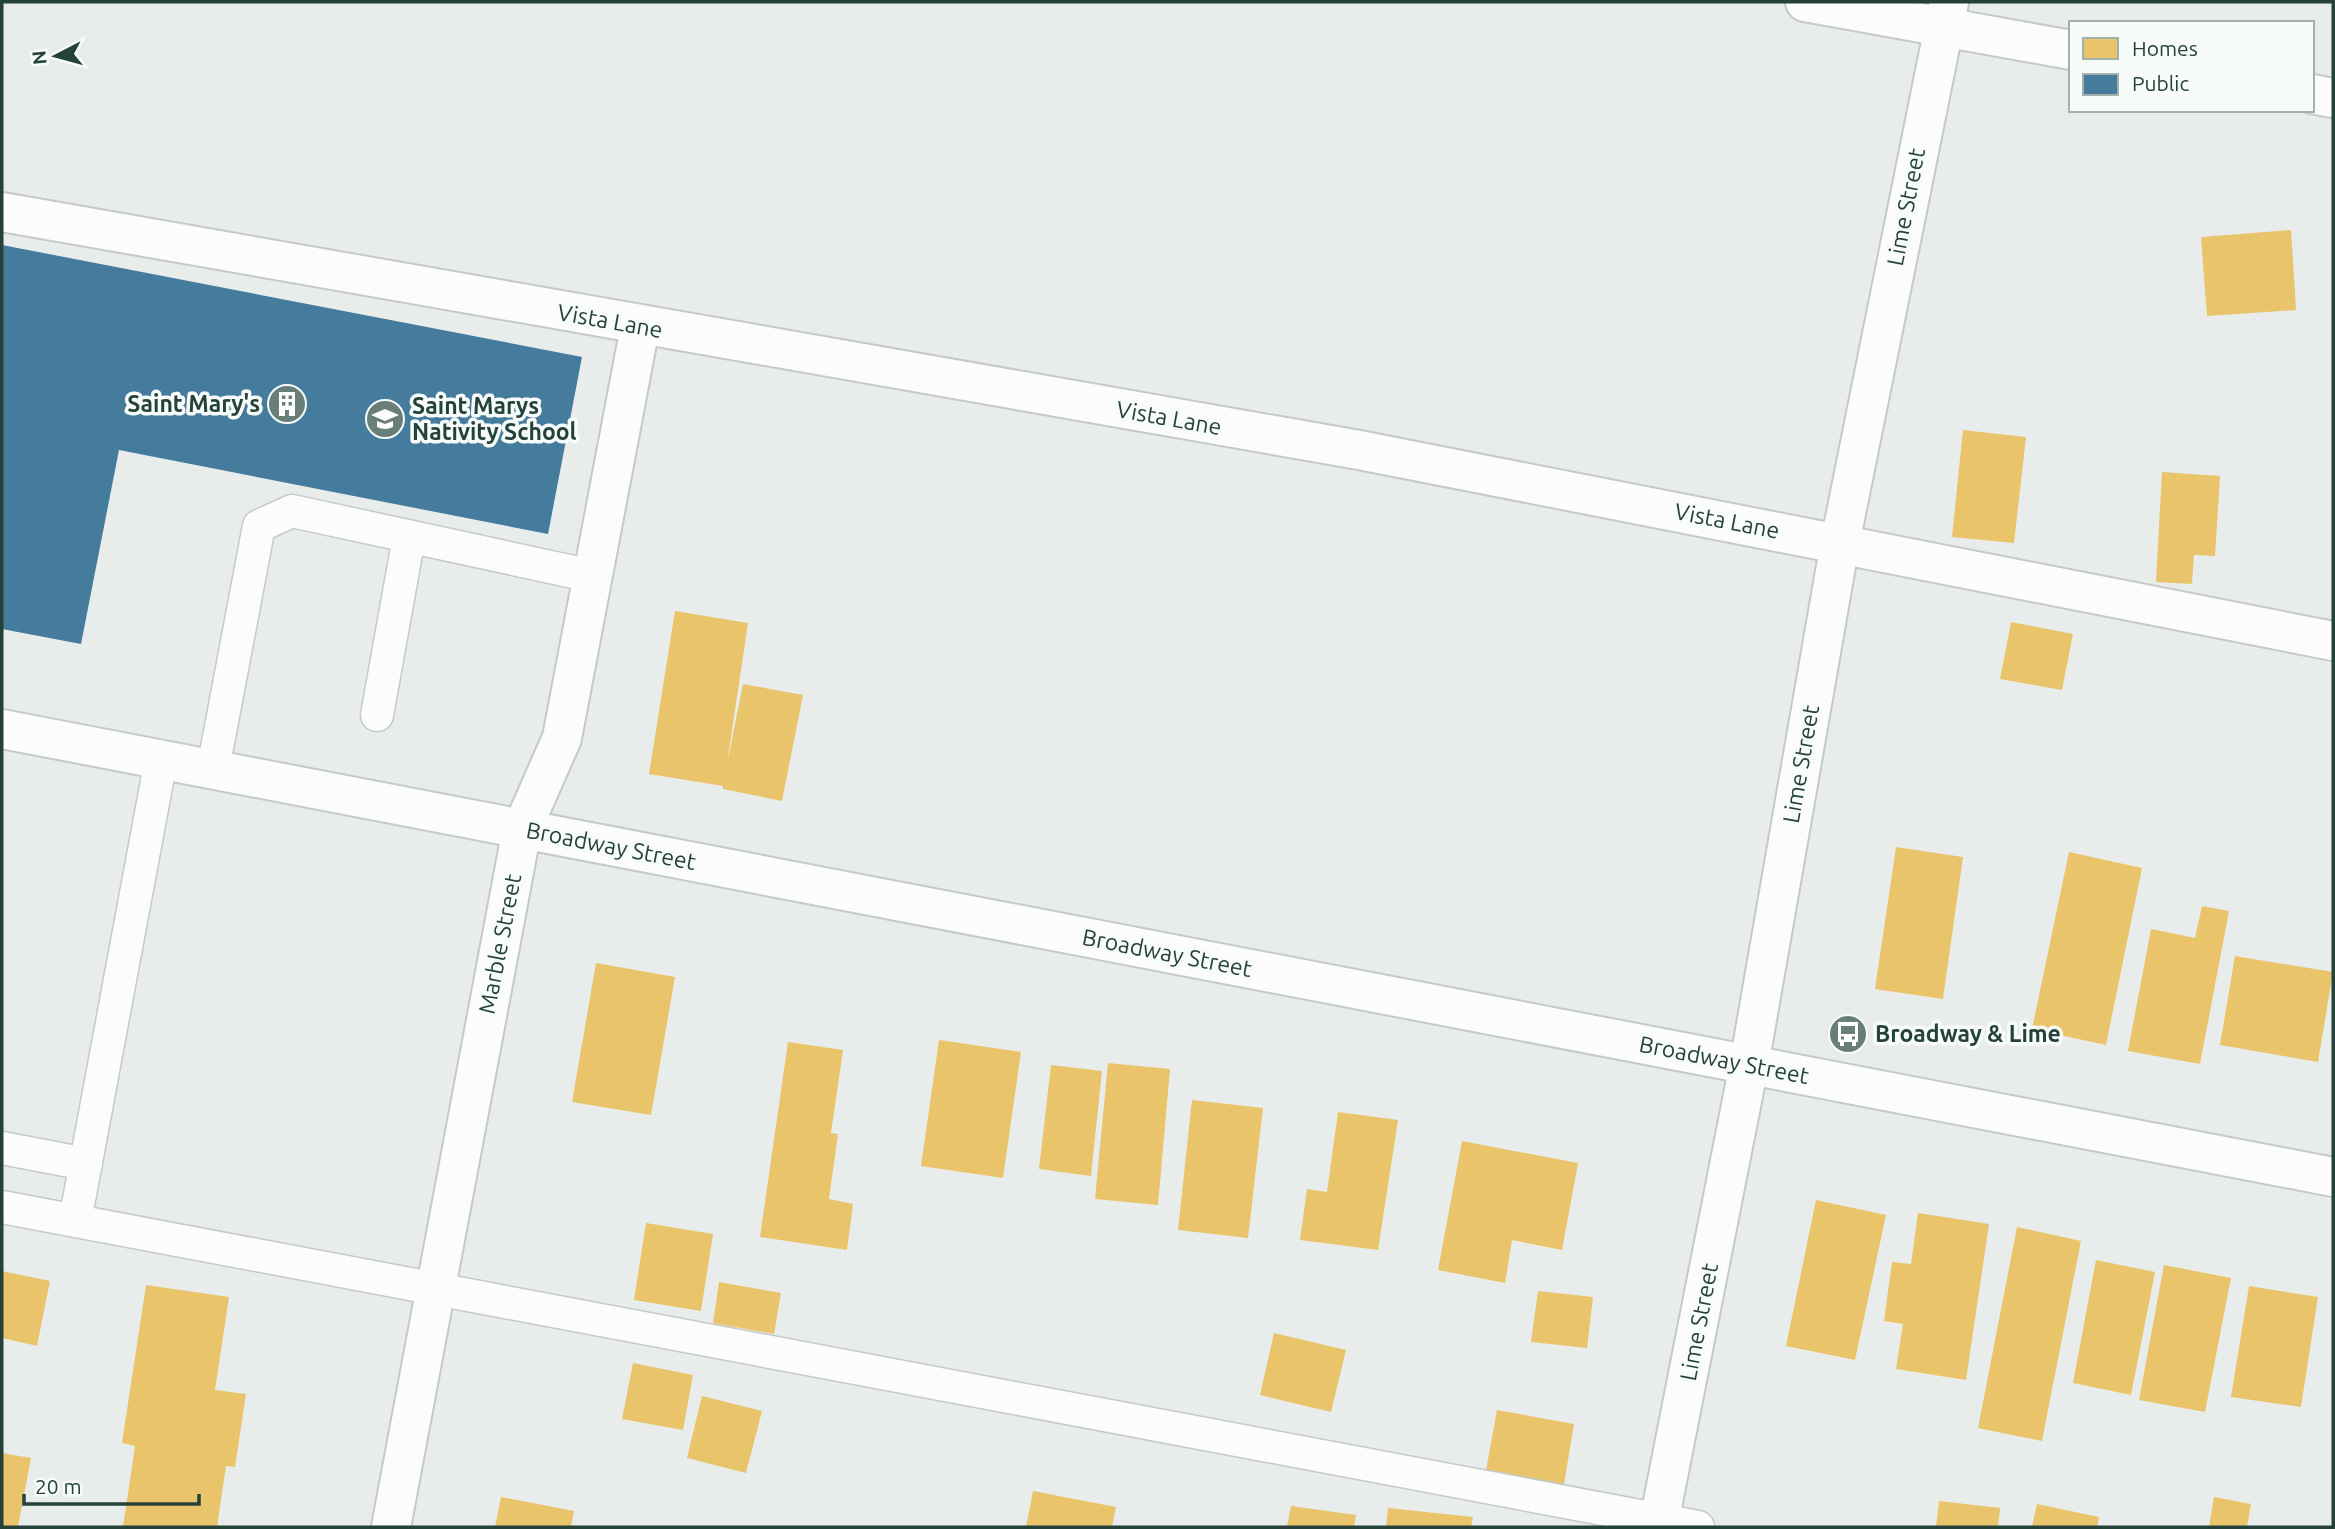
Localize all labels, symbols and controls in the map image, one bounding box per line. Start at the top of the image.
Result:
north arrow [21,21,91,91]
legend [2069,21,2314,112]
text: Homes [2132,36,2198,60]
text: N [27,50,51,66]
text: Public [2132,71,2189,95]
street label: Lime Street [1882,146,1929,268]
street label: Vista Lane [556,299,665,342]
building icon: Saint Mary's [266,383,308,425]
place label: Saint Mary's [127,391,260,416]
place label: Saint Marys Nativity School [412,393,577,444]
street label: Vista Lane [1115,396,1224,439]
school or university icon: Saint Marys Nativity School [364,398,406,440]
street label: Vista Lane [1672,498,1782,543]
street label: Lime Street [1778,703,1823,825]
street label: Broadway Street [524,817,698,874]
street label: Marble Street [474,872,525,1016]
street label: Broadway Street [1080,924,1254,981]
bus stop icon: Broadway & Lime [1827,1013,1869,1055]
place label: Broadway & Lime [1875,1021,2061,1046]
street label: Broadway Street [1637,1031,1811,1088]
street label: Lime Street [1675,1261,1722,1383]
scale bar [24,1462,200,1506]
text: 20 m [35,1474,82,1498]

